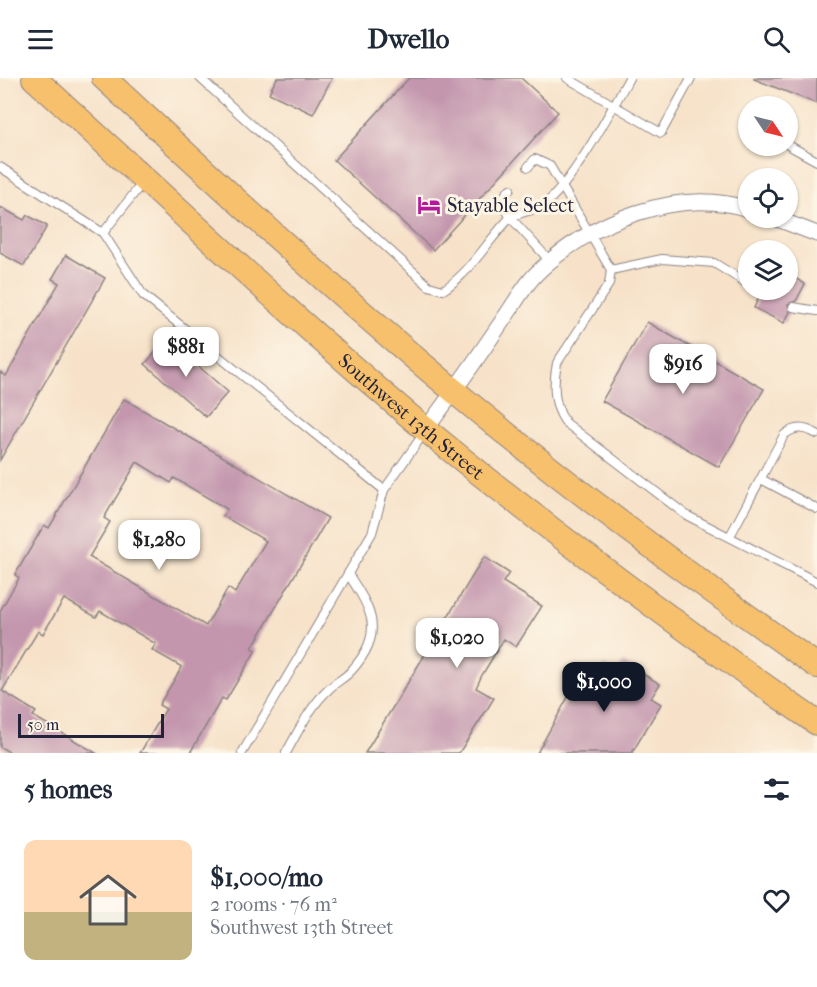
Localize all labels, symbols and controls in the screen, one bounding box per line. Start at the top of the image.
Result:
icon: menu [24,23,57,56]
text: Dwello [368,23,449,55]
icon: search [760,23,793,56]
north arrow [738,96,798,156]
map controls [738,96,798,300]
button: locate [738,168,798,228]
hotel icon: Stayable Select [416,192,442,218]
place label: Stayable Select [447,194,574,217]
button: layers [738,240,798,300]
pin: $881 [150,327,222,378]
text: $881 [167,335,205,358]
pin: $916 [647,344,719,395]
street label: Southwest 13th Street [333,349,489,485]
text: $916 [663,352,703,375]
pin: $1,280 [110,520,208,571]
text: $1,280 [132,528,186,551]
pin: $1,020 [408,618,506,669]
text: $1,020 [430,626,484,649]
pin: $1,000 [555,662,653,713]
text: $1,000 [576,670,632,693]
scale bar [18,711,164,738]
text: 50 m [27,715,59,734]
icon: filters [760,773,793,806]
text: 5 homes [24,774,112,805]
text: $1,000/mo [210,862,323,893]
icon: home [72,864,144,936]
icon: heart [760,884,793,917]
text: 2 rooms · 76 m² [210,893,337,916]
text: Southwest 13th Street [210,916,393,939]

